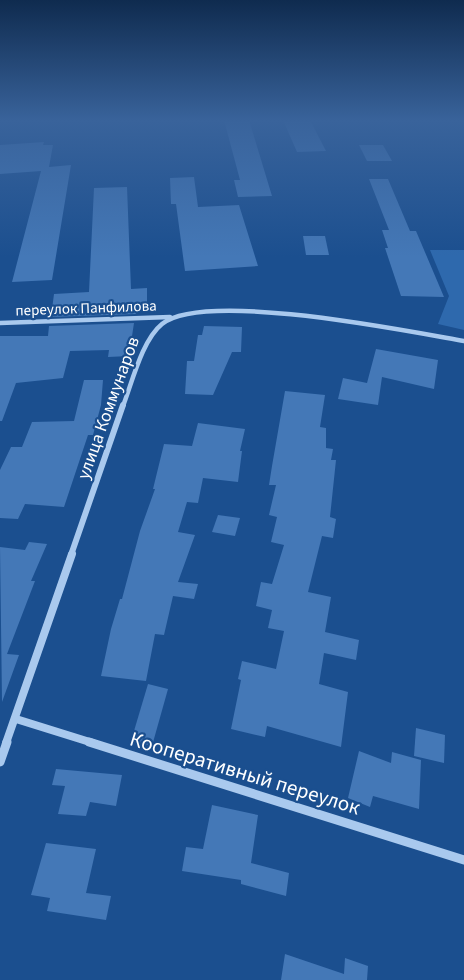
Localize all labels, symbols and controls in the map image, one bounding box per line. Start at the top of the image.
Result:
street label: переулок Панфилова [15,296,157,321]
street label: улица Коммунаров [71,333,146,483]
street label: Кооперативный переулок [126,724,364,823]

